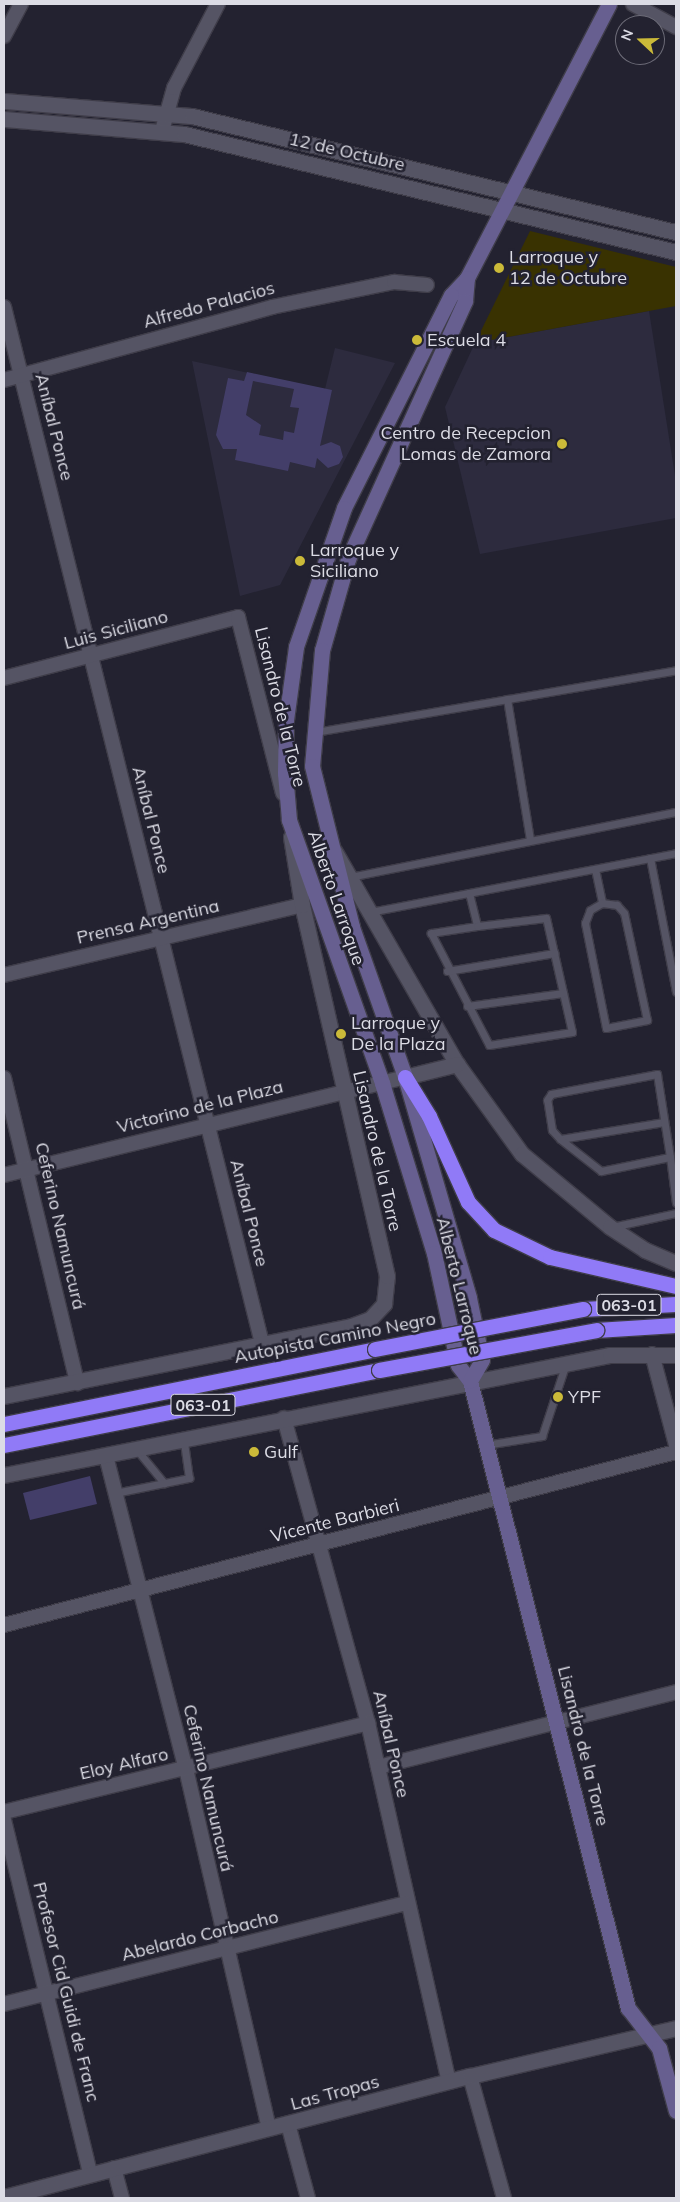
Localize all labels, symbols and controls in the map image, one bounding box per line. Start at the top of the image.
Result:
north arrow [615,15,665,65]
text: N [617,27,637,43]
street label: 12 de Octubre [287,128,407,176]
place label: Larroque y 12 de Octubre [509,247,627,290]
marker: Larroque y 12 de Octubre [493,262,505,274]
street label: Alfredo Palacios [141,277,277,333]
place label: Escuela 4 [427,329,506,351]
marker: Escuela 4 [411,334,423,346]
street label: Aníbal Ponce [30,371,78,483]
place label: Centro de Recepcion Lomas de Zamora [381,423,551,466]
marker: Centro de Recepcion Lomas de Zamora [555,437,569,451]
place label: Larroque y Siciliano [310,540,399,582]
marker: Larroque y Siciliano [294,555,306,567]
street label: Luis Siciliano [62,606,170,654]
street label: Lisandro de la Torre [250,625,310,789]
street label: Aníbal Ponce [127,764,175,876]
street label: Alberto Larroque [303,828,369,968]
street label: Prensa Argentina [75,895,221,949]
place label: Larroque y De la Plaza [351,1013,446,1056]
marker: Larroque y De la Plaza [335,1028,347,1040]
street label: Lisandro de la Torre [348,1069,406,1233]
street label: Victorino de la Plaza [115,1076,285,1138]
street label: Ceferino Namuncurá [30,1140,90,1312]
street label: Aníbal Ponce [225,1157,273,1269]
street label: Alberto Larroque [431,1215,487,1357]
road number: 063-01 [595,1292,663,1318]
street label: Autopista Camino Negro [232,1308,438,1368]
place label: YPF [568,1386,601,1408]
marker: YPF [552,1391,564,1403]
road number: 063-01 [169,1392,237,1418]
place label: Gulf [264,1441,298,1463]
marker: Gulf [248,1446,260,1458]
street label: Vicente Barbieri [268,1495,402,1547]
street label: Lisandro de la Torre [553,1664,613,1828]
street label: Aníbal Ponce [368,1688,414,1800]
street label: Ceferino Namuncurá [178,1702,238,1874]
street label: Eloy Alfaro [78,1743,170,1785]
street label: Profesor Cid Guidi de Franc [28,1880,104,2104]
street label: Abelardo Corbacho [119,1906,281,1966]
street label: Las Tropas [288,2071,382,2115]

